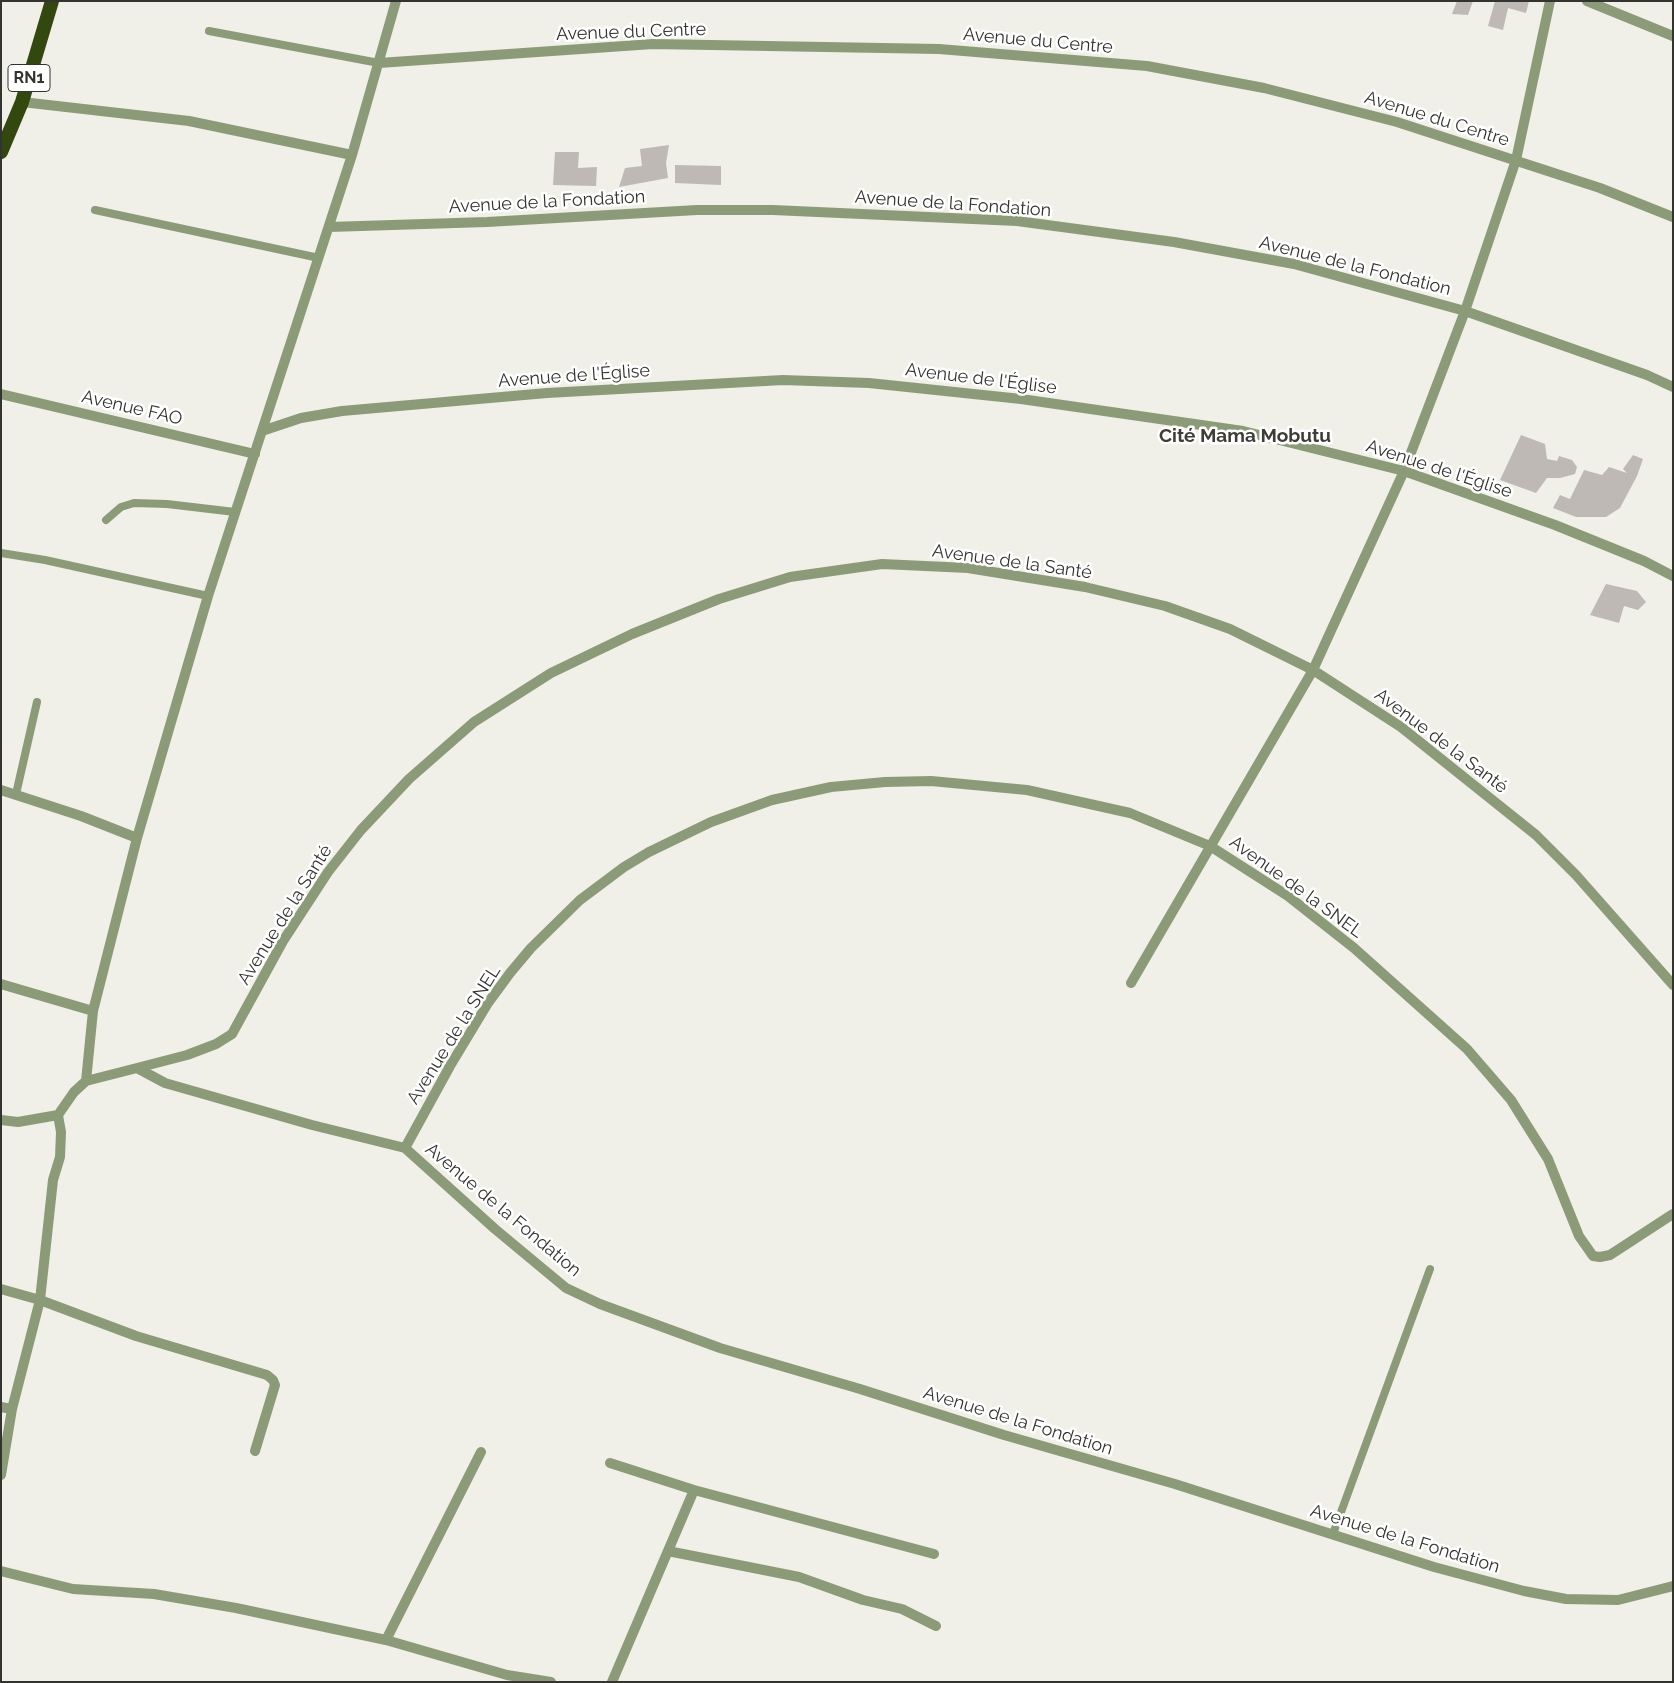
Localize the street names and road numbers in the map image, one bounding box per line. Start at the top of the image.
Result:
street label: Avenue du Centre [556,19,706,45]
street label: Avenue du Centre [962,24,1114,58]
road number: RN1 [8,64,50,92]
street label: Avenue du Centre [1362,87,1512,151]
street label: Avenue de la Fondation [448,186,646,218]
street label: Avenue de la Fondation [854,186,1052,222]
street label: Avenue de la Fondation [1257,232,1453,300]
street label: Avenue de l'Église [904,359,1058,399]
street label: Avenue de l'Église [497,360,651,392]
street label: Avenue FAO [80,386,184,430]
street label: Avenue de l'Église [1363,435,1515,503]
street label: Avenue de la Santé [931,540,1093,584]
street label: Avenue de la Santé [1370,684,1512,798]
street label: Avenue de la SNEL [1225,831,1367,943]
street label: Avenue de la Santé [233,841,337,989]
street label: Avenue de la SNEL [403,962,505,1108]
street label: Avenue de la Fondation [421,1139,585,1281]
street label: Avenue de la Fondation [921,1382,1115,1460]
street label: Avenue de la Fondation [1308,1500,1502,1578]

